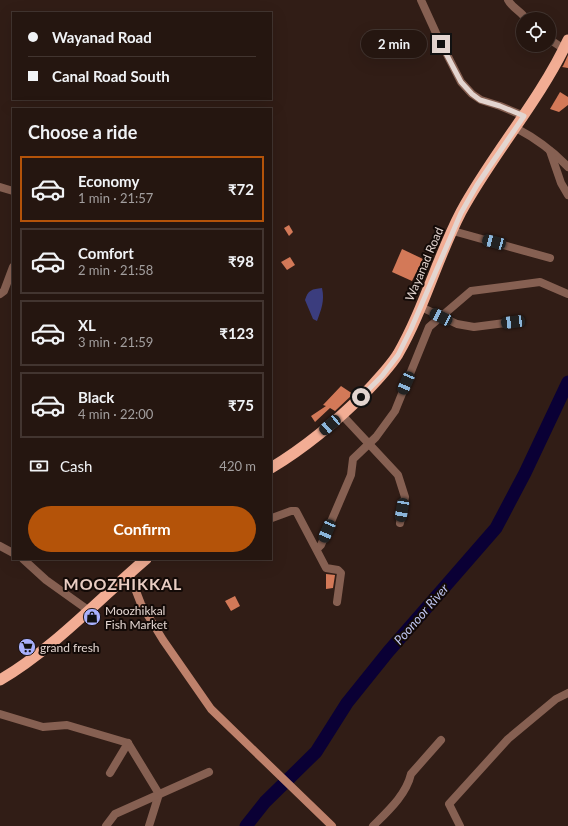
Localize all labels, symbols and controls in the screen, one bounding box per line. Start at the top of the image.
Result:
map controls [516,12,556,52]
button: locate [516,12,556,52]
text: Wayanad Road [52,28,152,46]
callout: 2 min [361,30,427,58]
route end [432,35,450,53]
text: 2 min [378,36,410,52]
text: Canal Road South [52,67,170,85]
text: Choose a ride [28,121,137,143]
icon: car [30,171,66,207]
text: Economy [78,172,139,190]
text: ₹72 [228,180,254,198]
text: 1 min · 21:57 [78,190,153,206]
street label: Wayanad Road [402,225,446,303]
car [481,233,507,251]
icon: car [30,243,66,279]
text: Comfort [78,244,134,262]
text: ₹98 [228,252,254,270]
text: 2 min · 21:58 [78,262,153,278]
car [428,306,454,328]
icon: car [30,315,66,351]
car [500,315,526,329]
text: XL [78,316,96,334]
text: ₹123 [219,324,254,342]
text: 3 min · 21:59 [78,334,153,350]
car [396,370,416,396]
icon: car [30,387,66,423]
text: Black [78,388,114,406]
route start [352,388,370,406]
text: ₹75 [228,396,254,414]
text: 4 min · 22:00 [78,406,153,422]
car [317,413,343,437]
icon: cash [28,455,50,477]
text: Cash [60,457,92,475]
text: 420 m [219,458,256,474]
car [394,497,410,523]
button: Confirm [28,506,256,552]
car [317,518,337,544]
district label: MOOZHIKKAL [64,574,182,593]
water label: Poonoor River [390,580,452,648]
place label: Moozhikkal Fish Market [105,603,168,632]
shop icon: Moozhikkal Fish Market [82,607,102,627]
supermarket icon: grand fresh [17,637,37,657]
place label: grand fresh [40,640,100,655]

